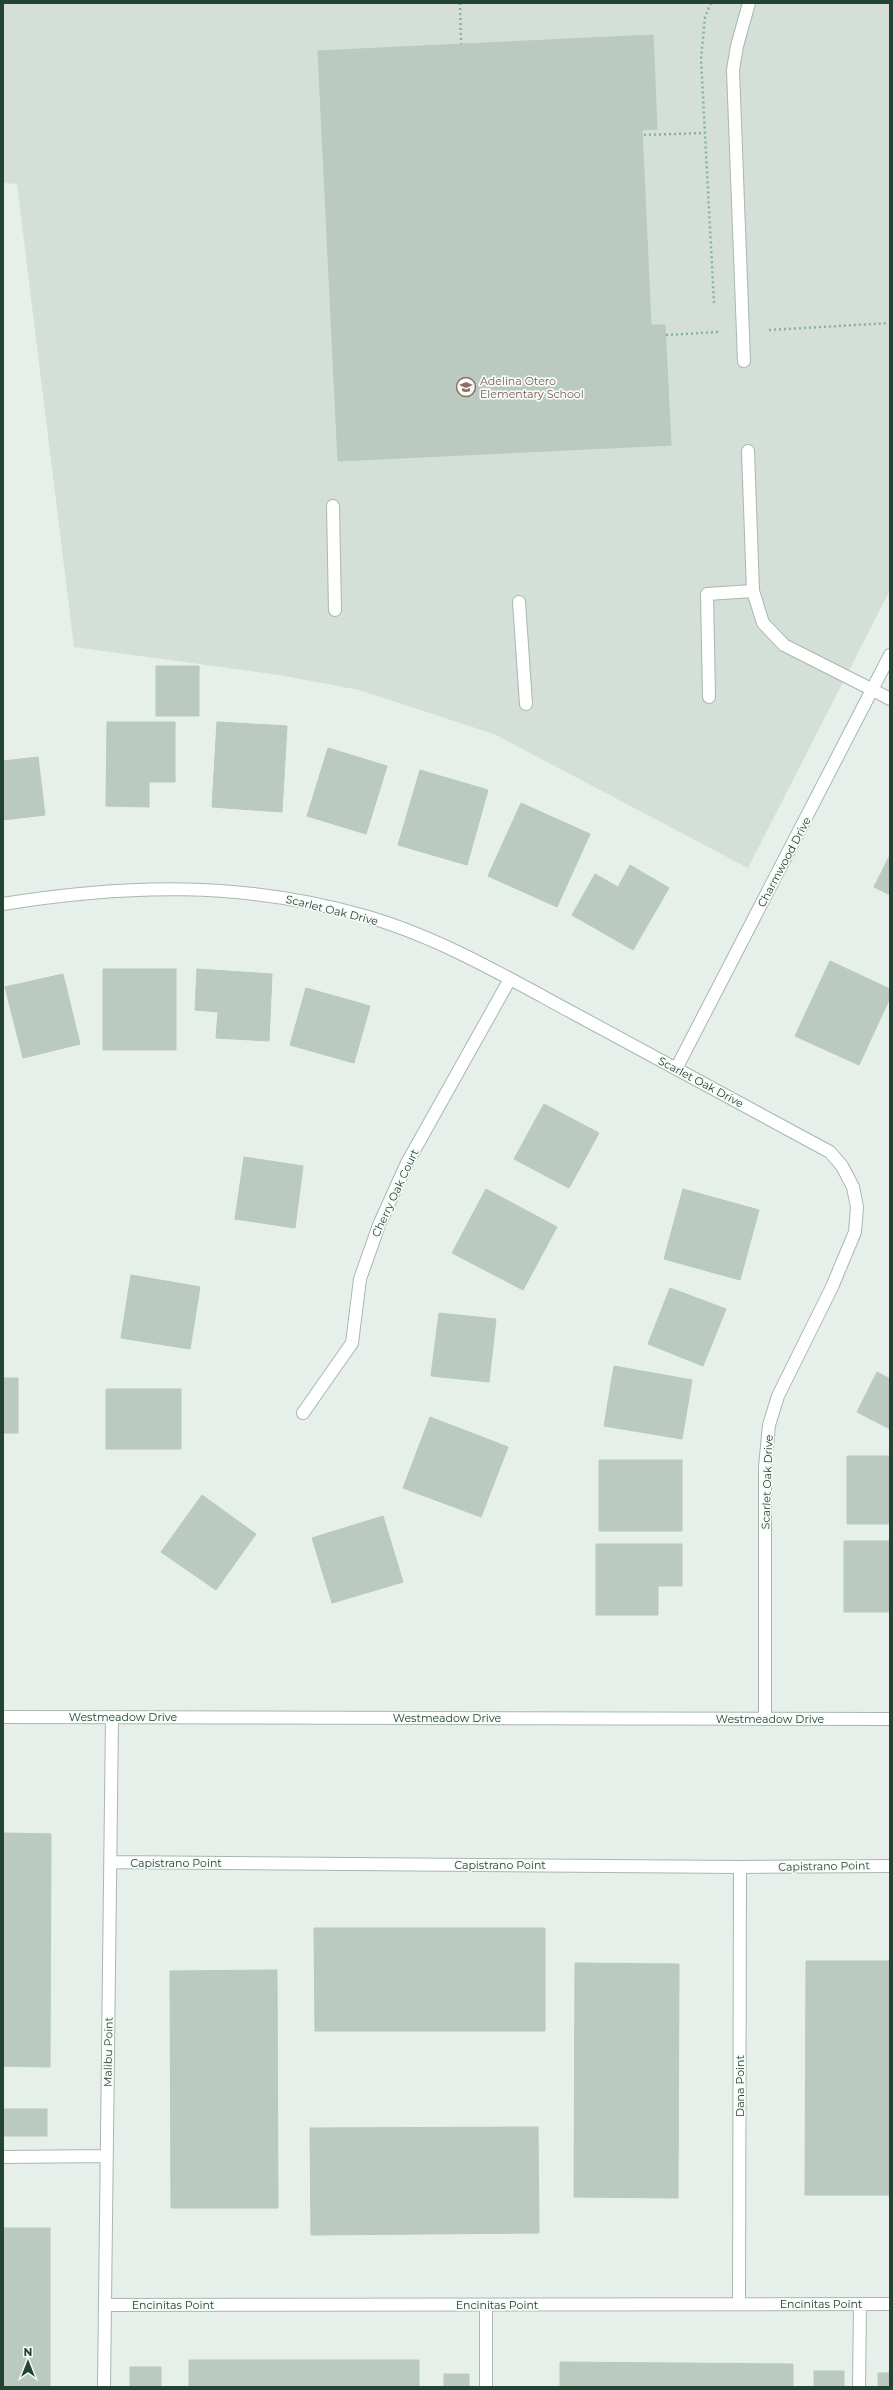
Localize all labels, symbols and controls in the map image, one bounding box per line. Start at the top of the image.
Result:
place label: Adelina Otero Elementary School [480,374,584,401]
school or university icon: Adelina Otero Elementary School [455,376,477,398]
street label: Charmwood Drive [754,814,814,909]
street label: Scarlet Oak Drive [284,892,380,928]
street label: Scarlet Oak Drive [656,1054,746,1111]
street label: Cherry Oak Court [368,1146,422,1239]
street label: Scarlet Oak Drive [758,1434,776,1530]
street label: Westmeadow Drive [69,1710,177,1724]
street label: Westmeadow Drive [393,1711,501,1725]
street label: Westmeadow Drive [716,1712,824,1726]
street label: Capistrano Point [130,1856,222,1870]
street label: Capistrano Point [454,1858,546,1872]
street label: Capistrano Point [778,1858,870,1874]
street label: Malibu Point [100,2016,116,2087]
street label: Dana Point [733,2055,747,2117]
street label: Encinitas Point [780,2297,863,2311]
street label: Encinitas Point [132,2298,215,2312]
street label: Encinitas Point [456,2298,539,2312]
north arrow [8,2342,48,2382]
text: N [24,2345,32,2359]

